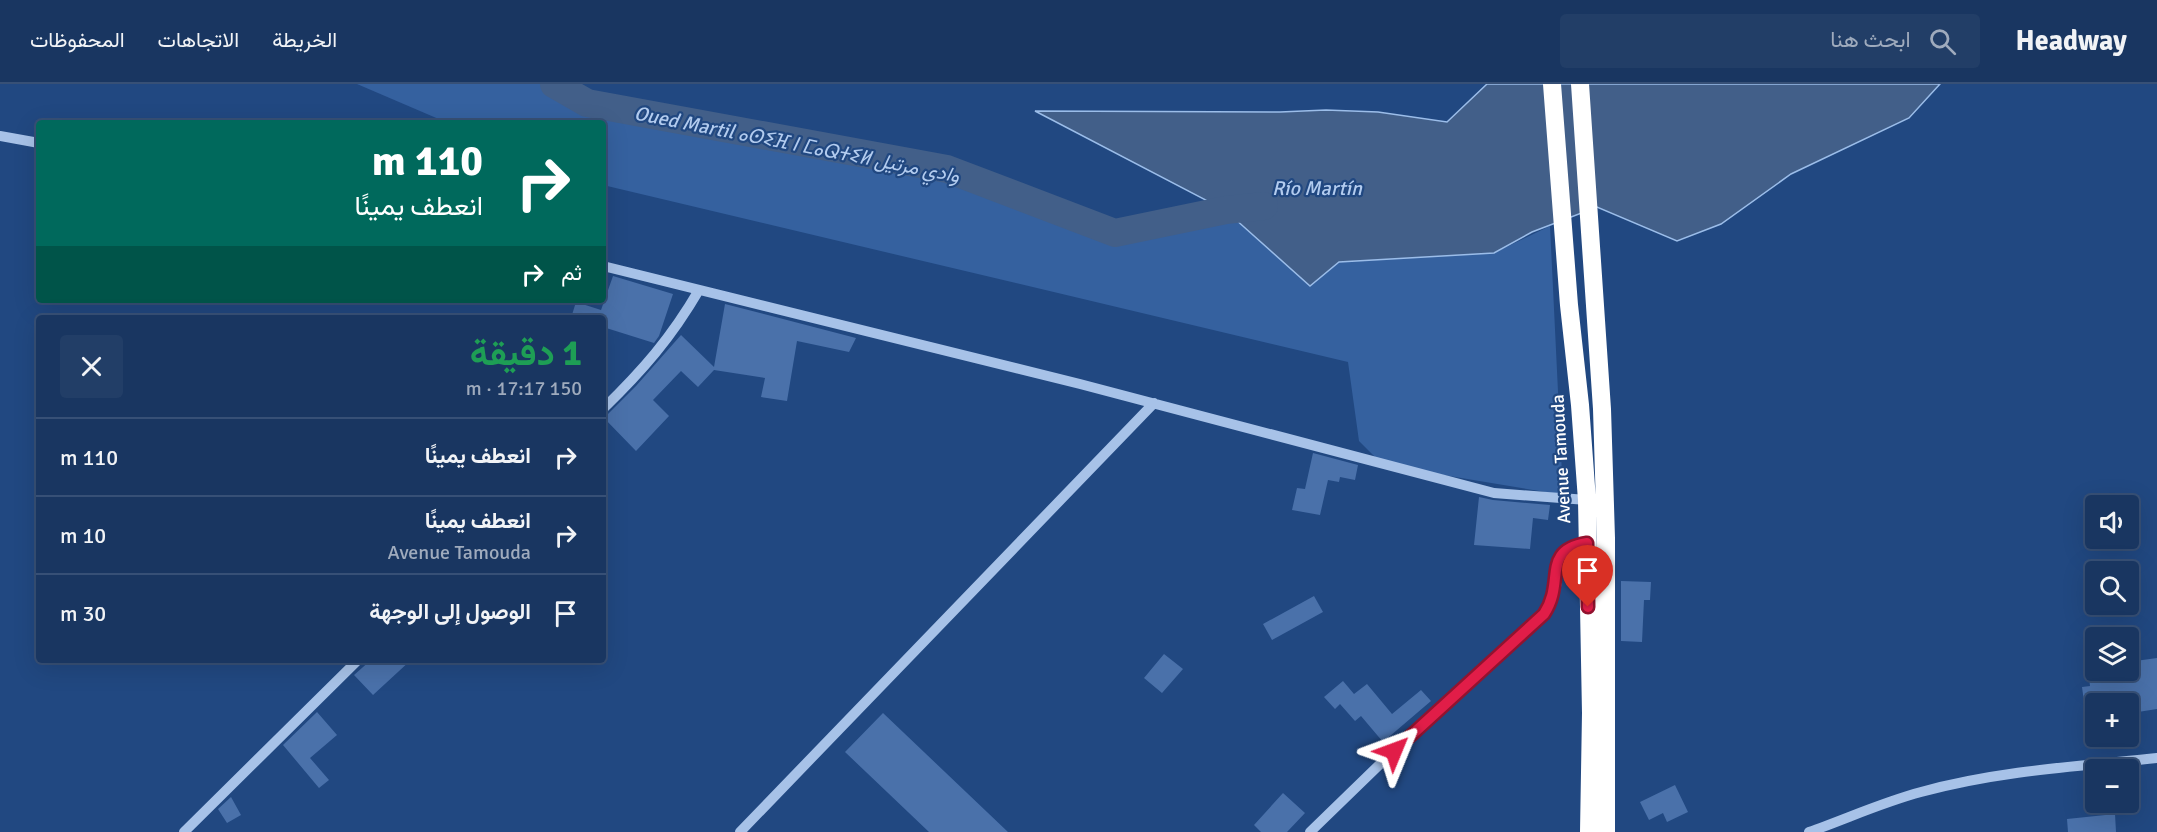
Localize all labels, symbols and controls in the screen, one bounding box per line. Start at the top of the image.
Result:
search box [1560,14,1980,68]
text: Headway [2016,24,2127,58]
icon: search [1926,25,1959,58]
text: ابحث هنا [1830,26,1911,53]
text: المحفوظات [30,27,125,53]
text: الاتجاهات [158,27,239,53]
text: الخريطة [272,27,337,53]
water label: Oued Martil ⴰⵙⵉⴼ ⵏ ⵎⴰⵕⵜⵉⵍ وادي مرتيل [631,101,962,191]
text: 110 m [372,136,483,187]
icon: right [504,144,582,222]
water label: Río Martín [1272,176,1363,201]
text: انعطف يمينًا [354,190,483,223]
icon: right [516,258,549,291]
text: ثم [561,259,582,286]
text: 1 دقيقة [470,331,582,376]
button: close [60,335,123,398]
text: 150 m · 17:17 [466,376,582,401]
street label: Avenue Tamouda [1547,394,1575,524]
icon: right [549,441,582,474]
text: انعطف يمينًا [425,442,531,469]
text: 110 m [60,444,118,471]
map controls [2085,495,2139,813]
button: sound [2085,495,2139,549]
text: انعطف يمينًا [425,507,531,534]
icon: right [549,519,582,552]
text: 10 m [60,522,106,549]
text: Avenue Tamouda [388,540,531,565]
pin [1562,545,1613,607]
icon: arrive [1571,554,1604,587]
button: search [2085,561,2139,615]
icon: arrive [549,597,582,630]
text: الوصول إلى الوجهة [369,598,531,625]
text: 30 m [60,600,106,627]
button: layers [2085,627,2139,681]
button: + [2085,693,2139,747]
position arrow [1362,719,1426,783]
button: − [2085,759,2139,813]

